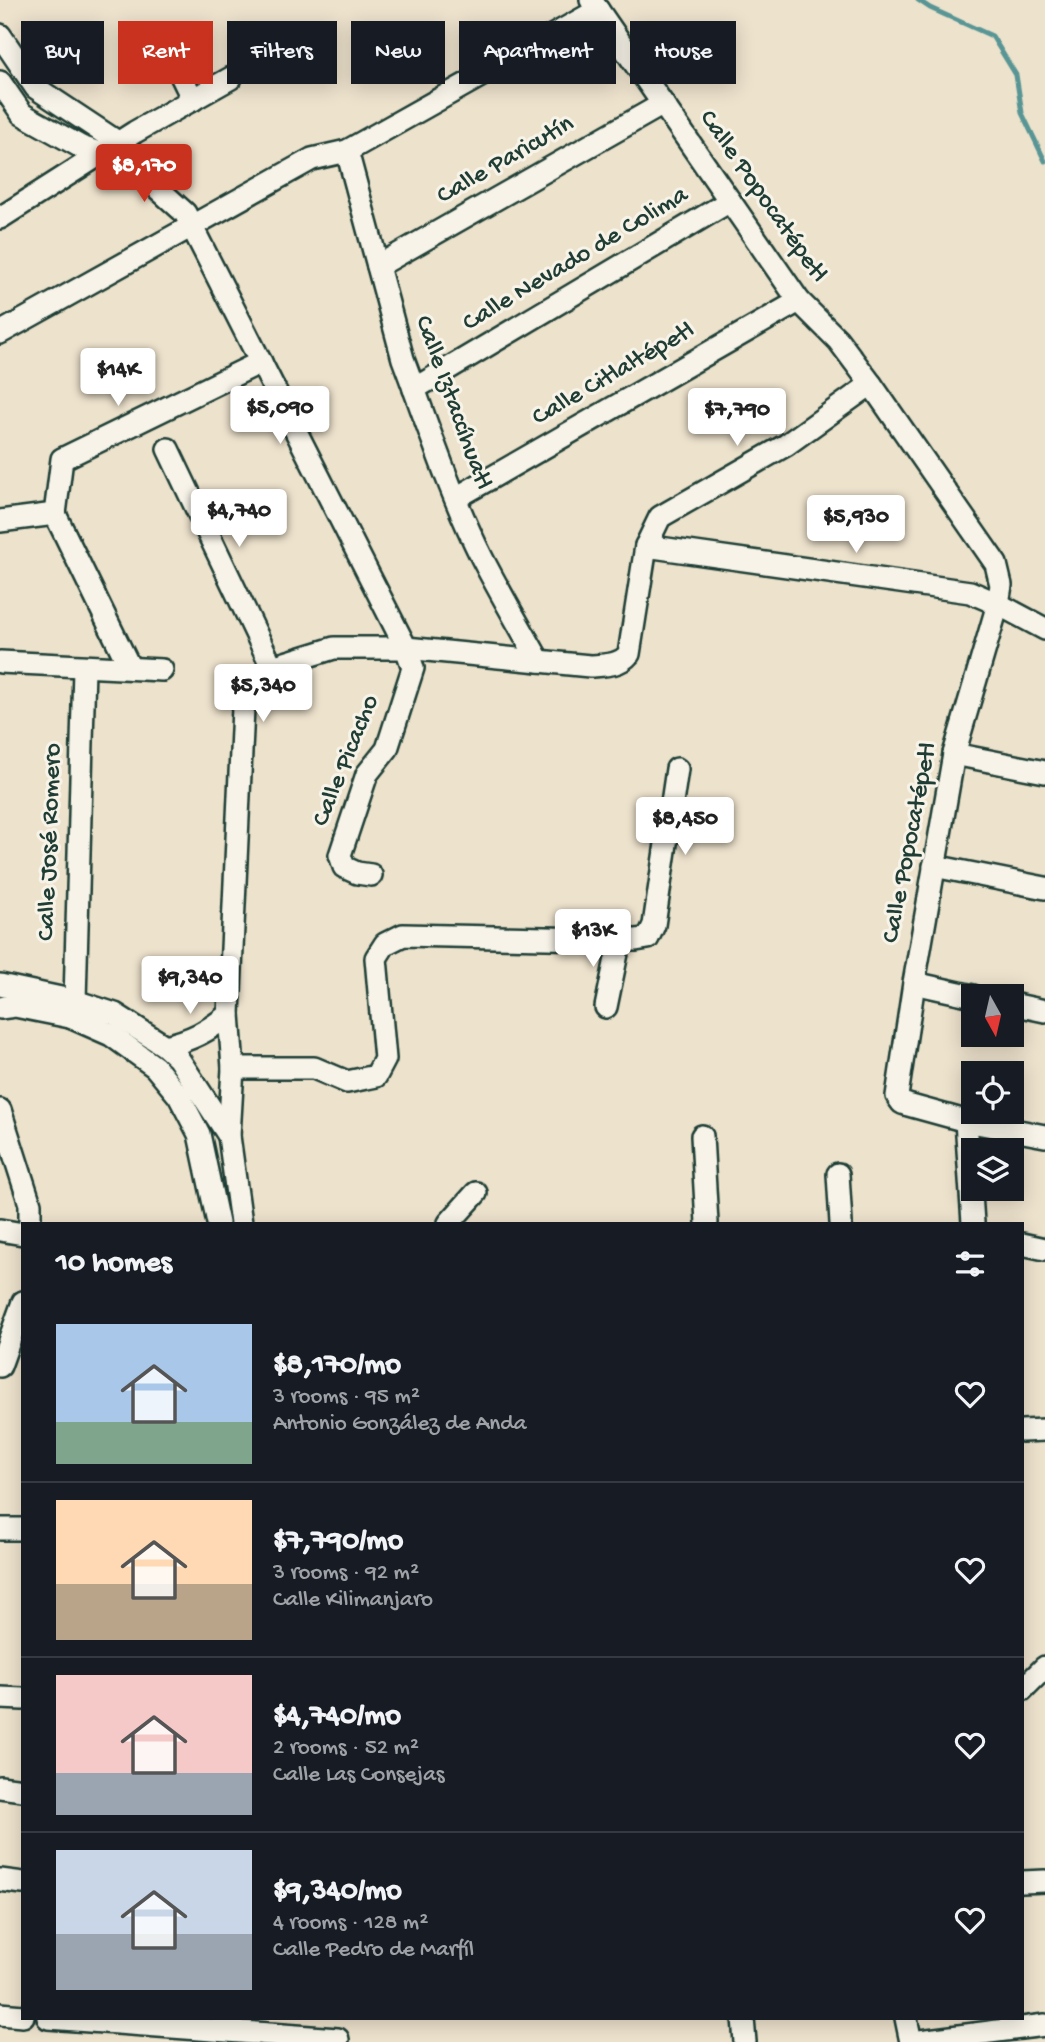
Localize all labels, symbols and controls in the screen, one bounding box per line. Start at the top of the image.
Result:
chip: Buy [21,21,104,84]
chip: Rent [118,21,213,84]
chip: Filters [227,21,337,84]
chip: New [351,21,445,84]
chip: Apartment [459,21,616,84]
chip: House [630,21,736,84]
street label: Calle Popocatépetl [691,105,833,289]
street label: Calle Paricutín [432,109,580,213]
pin: $8,170 [87,144,201,204]
text: $8,170 [112,153,176,180]
street label: Calle Nevado de Colima [458,180,696,340]
street label: Calle Iztaccíhuatl [406,312,498,494]
street label: Calle Citlaltépetl [527,316,701,434]
pin: $14K [77,348,159,408]
text: $14K [96,357,140,384]
pin: $5,090 [223,386,337,446]
pin: $7,790 [680,388,794,448]
text: $5,090 [246,395,314,422]
text: $7,790 [704,397,770,424]
pin: $4,740 [182,490,296,549]
pin: $5,930 [799,496,913,555]
text: $4,740 [207,498,271,525]
text: $5,930 [823,504,889,531]
pin: $5,340 [206,664,320,724]
text: $5,340 [230,673,296,700]
street label: Calle Picacho [307,691,387,831]
street label: Calle Popocatépetl [876,740,946,946]
street label: Calle José Romero [32,743,70,941]
pin: $8,450 [628,798,742,857]
text: $8,450 [652,806,718,833]
pin: $13K [552,909,634,969]
text: $13K [571,918,615,945]
pin: $9,340 [133,956,247,1016]
text: $9,340 [158,965,222,992]
north arrow [961,984,1024,1046]
map controls [961,984,1024,1201]
button: locate [961,1061,1024,1124]
button: layers [961,1138,1024,1201]
icon: filters [951,1245,989,1283]
text: 10 homes [56,1247,172,1282]
text: $8,170/mo [273,1349,401,1384]
icon: home [112,1352,196,1436]
icon: heart [951,1375,989,1413]
text: 3 rooms · 95 m² [273,1384,420,1411]
text: Antonio González de Anda [273,1411,526,1438]
text: $7,790/mo [273,1525,403,1560]
icon: home [112,1528,196,1612]
icon: heart [951,1551,989,1589]
text: 3 rooms · 92 m² [273,1560,419,1587]
text: Calle Kilimanjaro [273,1587,433,1614]
text: $4,740/mo [273,1700,401,1735]
icon: home [112,1703,196,1787]
icon: heart [951,1726,989,1764]
text: 2 rooms · 52 m² [273,1735,419,1762]
text: Calle Las Consejas [273,1762,444,1789]
text: $9,340/mo [273,1875,402,1910]
icon: home [112,1878,196,1962]
icon: heart [951,1901,989,1939]
text: 4 rooms · 128 m² [273,1910,428,1937]
text: Calle Pedro de Marfíl [273,1937,474,1964]

